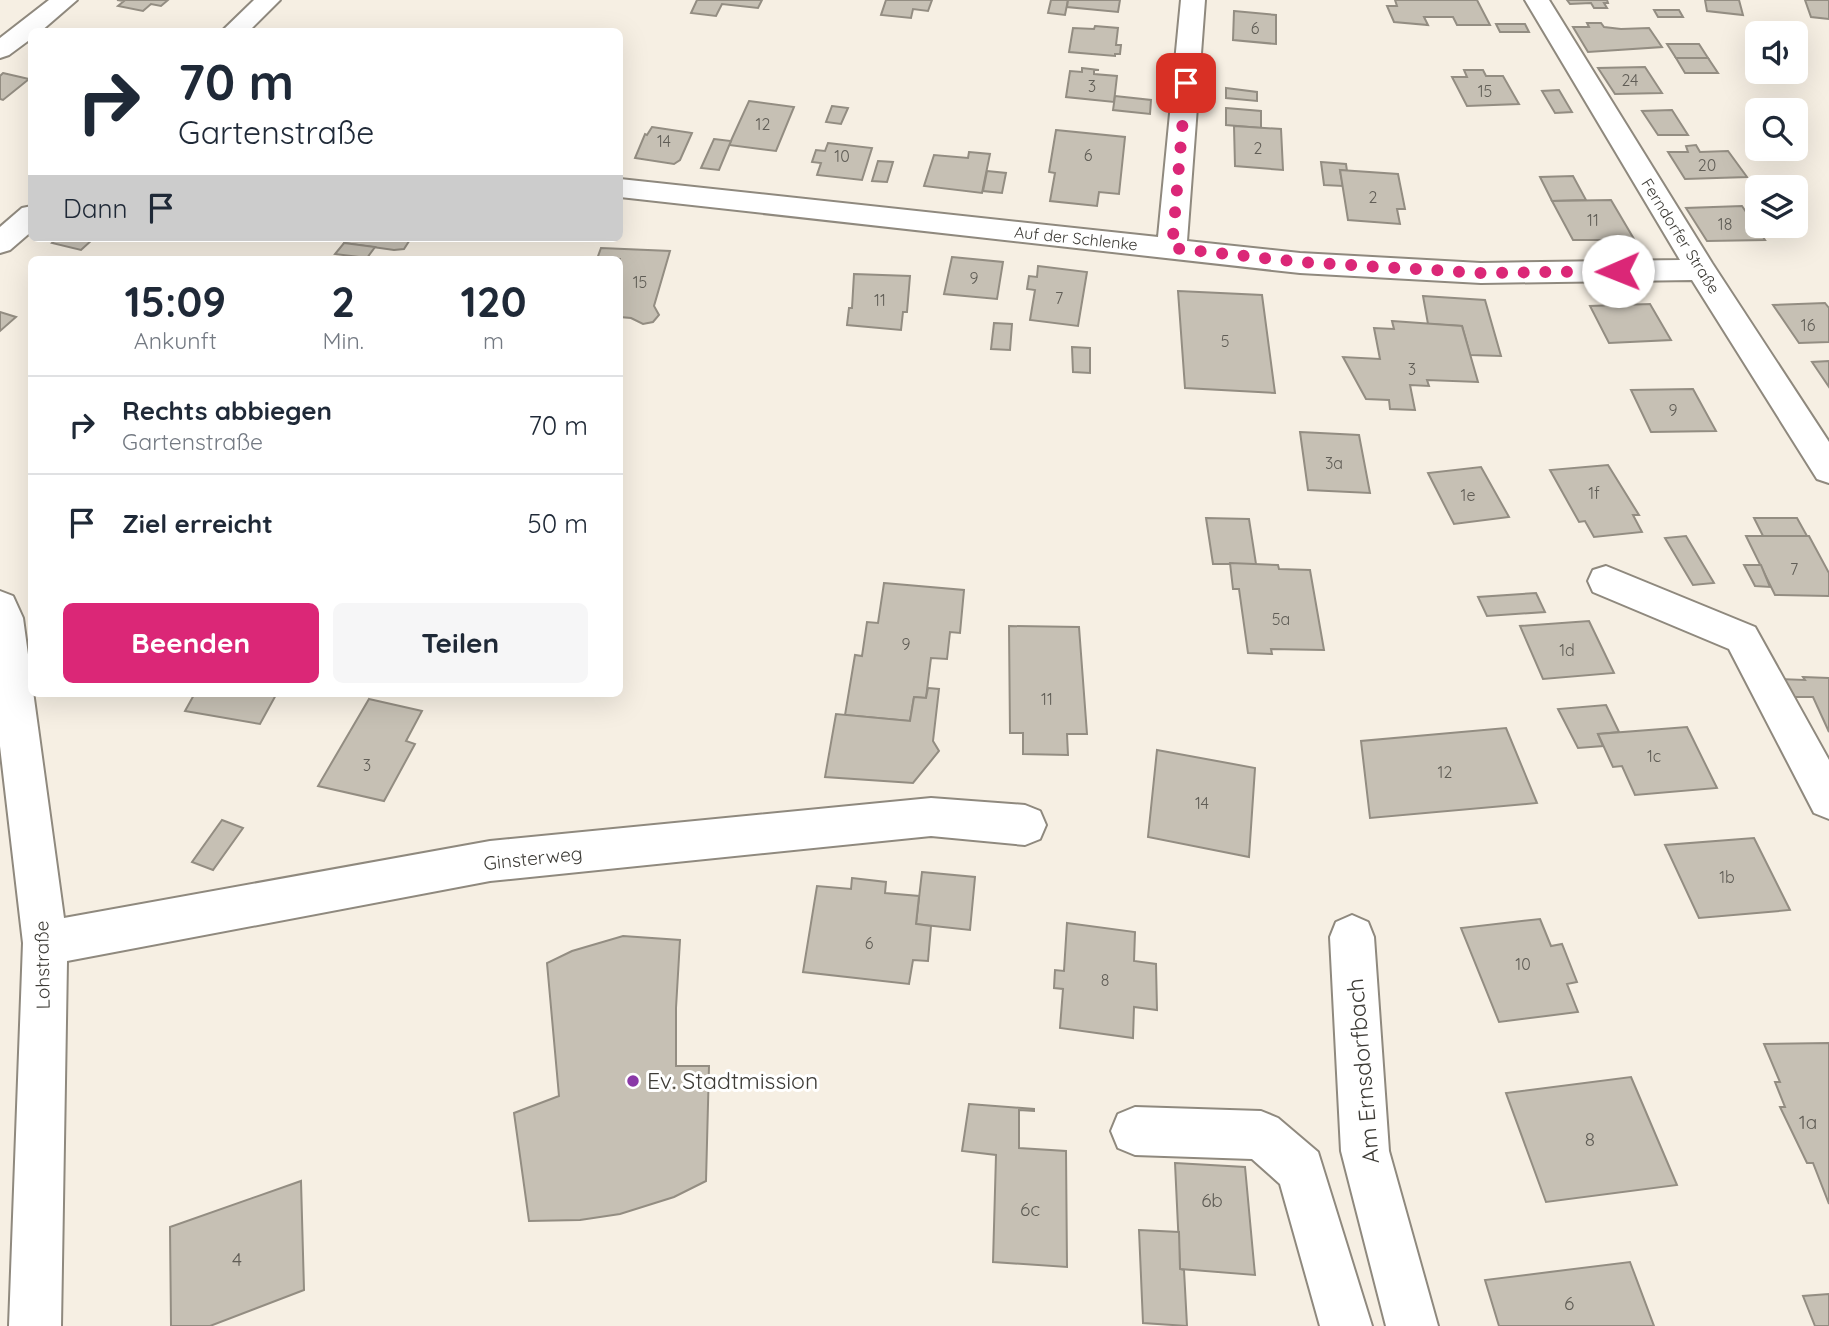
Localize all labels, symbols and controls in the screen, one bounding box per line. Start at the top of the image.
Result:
house number: 6 [1251,18,1260,38]
map controls [1745,21,1808,238]
button: sound [1745,21,1808,84]
text: 70 m [178,51,294,112]
pin [1156,53,1216,113]
icon: right [63,56,154,147]
icon: arrive [1167,64,1205,102]
house number: 24 [1621,70,1639,90]
house number: 3 [1088,76,1096,96]
house number: 15 [1478,81,1492,101]
button: search [1745,98,1808,161]
text: Gartenstraße [178,112,374,152]
house number: 12 [756,114,771,134]
house number: 14 [657,131,671,151]
house number: 2 [1254,138,1263,158]
house number: 6 [1084,145,1093,165]
house number: 10 [834,146,850,166]
house number: 20 [1698,155,1716,175]
street label: Ferndorfer Straße [1637,175,1725,297]
button: layers [1745,175,1808,238]
house number: 2 [1369,187,1378,207]
icon: arrive [142,189,180,227]
text: Dann [63,192,128,225]
house number: 11 [1587,210,1599,230]
house number: 18 [1718,214,1732,234]
street label: Auf der Schlenke [1013,222,1139,254]
position arrow [1581,234,1655,308]
house number: 9 [970,268,979,288]
house number: 15 [633,272,647,292]
text: 15:09 [124,275,226,328]
text: 2 [331,275,355,328]
text: 120 [460,275,526,328]
house number: 7 [1055,288,1063,308]
house number: 11 [874,290,886,310]
house number: 16 [1801,315,1816,335]
text: Ankunft [134,326,217,355]
text: Min. [323,326,364,355]
text: m [483,326,504,355]
house number: 5 [1221,331,1229,351]
house number: 3 [1408,359,1416,379]
text: Rechts abbiegen [122,394,332,427]
house number: 9 [1669,400,1678,420]
icon: right [63,406,101,444]
text: 70 m [528,409,588,442]
text: Gartenstraße [122,427,263,456]
house number: 3a [1325,453,1343,473]
house number: 1f [1588,483,1600,503]
house number: 1e [1461,485,1475,505]
icon: arrive [63,504,101,542]
text: Ziel erreicht [122,507,273,540]
text: 50 m [528,507,588,540]
house number: 7 [1790,559,1798,579]
button: Beenden [63,603,319,683]
button: Teilen [333,603,588,683]
house number: 5a [1272,609,1290,629]
house number: 9 [902,634,911,654]
house number: 1d [1559,640,1575,660]
house number: 11 [1041,689,1053,709]
house number: 1c [1647,746,1661,766]
house number: 3 [363,755,371,775]
house number: 12 [1438,762,1453,782]
house number: 14 [1195,793,1209,813]
street label: Ginsterweg [482,841,584,875]
house number: 1b [1719,867,1735,887]
street label: Lohstraße [29,921,55,1009]
house number: 6 [865,933,874,953]
house number: 10 [1515,954,1531,974]
house number: 8 [1101,970,1109,990]
street label: Am Ernsdorfbach [1340,977,1385,1165]
place label: Ev. Stadtmission [647,1066,818,1095]
marker: Ev. Stadtmission [625,1073,641,1089]
house number: 1a [1799,1110,1817,1134]
house number: 8 [1585,1127,1595,1151]
house number: 6b [1201,1188,1223,1212]
house number: 6c [1020,1197,1040,1221]
house number: 4 [232,1247,242,1271]
house number: 6 [1564,1291,1574,1315]

